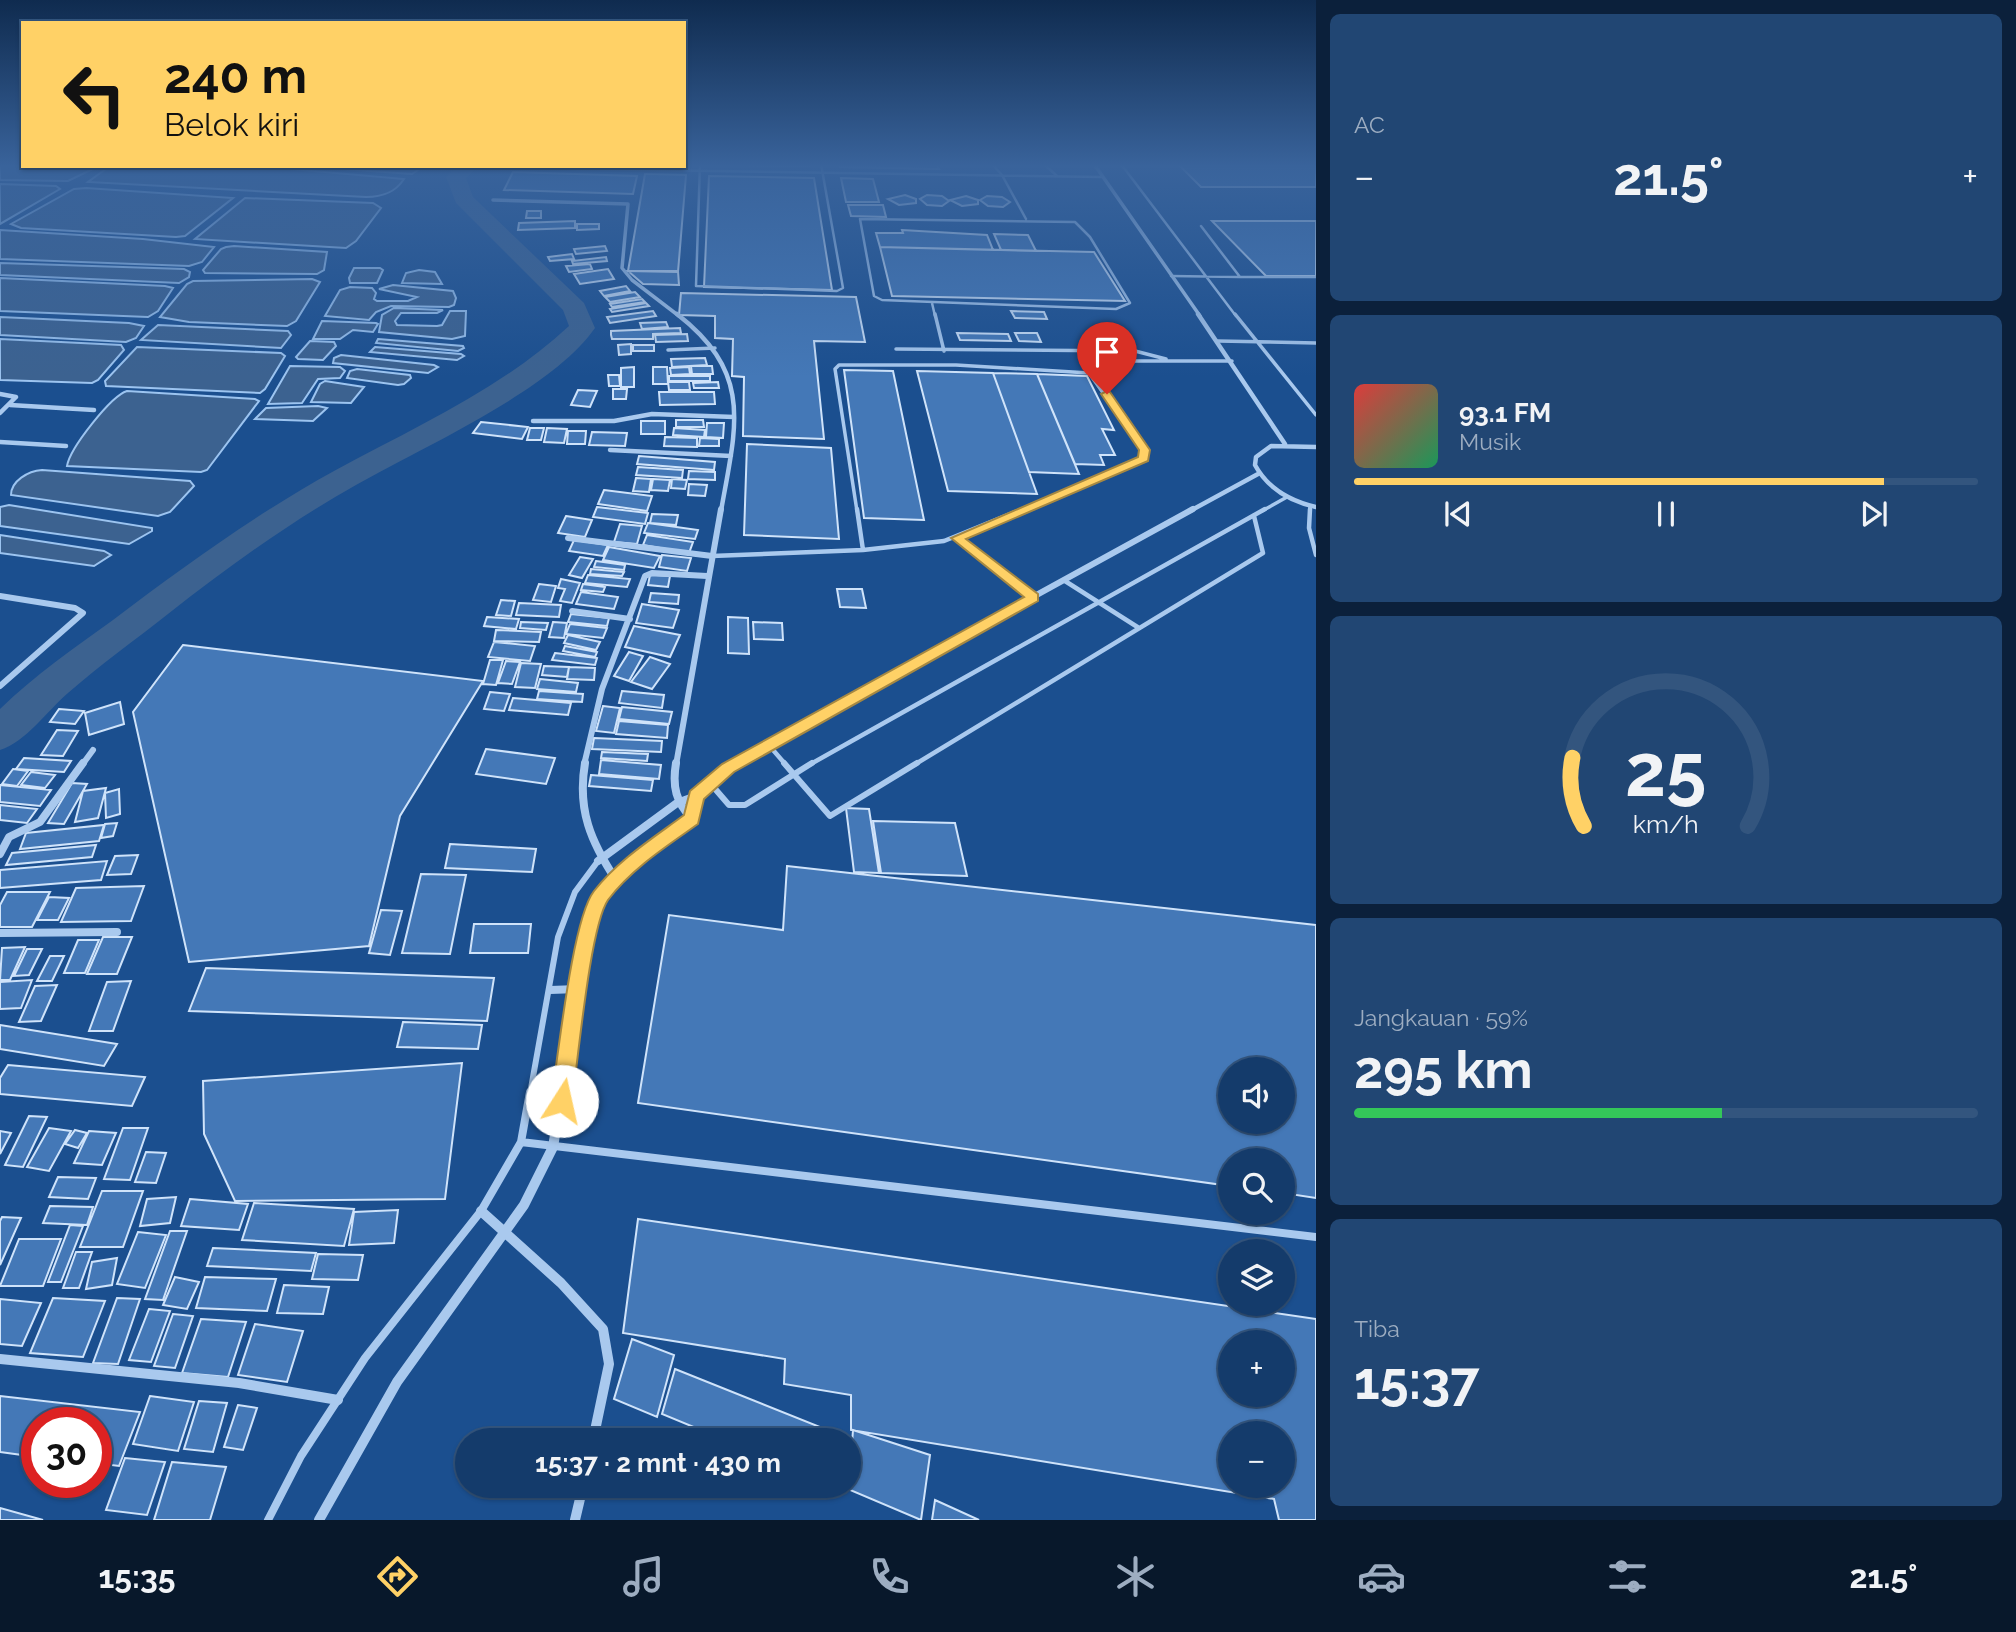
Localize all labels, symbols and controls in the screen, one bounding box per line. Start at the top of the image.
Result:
text: 240 m [164,47,307,104]
icon: left [49,49,140,140]
text: Belok kiri [164,106,299,143]
text: AC [1354,111,1385,138]
text: 21.5° [1613,146,1724,207]
text: − [1354,154,1374,199]
text: + [1962,154,1978,199]
pin [1077,322,1137,394]
icon: arrive [1088,333,1126,371]
text: 93.1 FM [1459,398,1551,428]
text: Musik [1459,428,1521,455]
icon: previous [1439,495,1477,533]
icon: pause [1647,495,1685,533]
icon: next [1855,495,1893,533]
text: 25 [1625,728,1707,813]
text: km/h [1633,809,1699,839]
text: Jangkauan · 59% [1354,1004,1528,1031]
text: 295 km [1354,1039,1533,1100]
map controls [1218,1057,1295,1498]
button: sound [1218,1057,1295,1134]
position arrow [525,1064,599,1138]
button: search [1218,1148,1295,1225]
button: layers [1218,1239,1295,1316]
text: Tiba [1354,1315,1400,1342]
button: + [1218,1330,1295,1407]
text: 15:37 [1354,1350,1480,1411]
speed limit sign: 30 [21,1407,112,1498]
button: − [1218,1421,1295,1498]
text: 15:37 · 2 mnt · 430 m [535,1448,781,1478]
icon: directions [373,1552,422,1601]
icon: music [619,1552,668,1601]
icon: phone [865,1552,914,1601]
icon: climate [1111,1552,1160,1601]
icon: car [1357,1552,1406,1601]
icon: filters [1603,1552,1652,1601]
text: 15:35 [99,1558,176,1595]
text: 21.5° [1849,1558,1917,1595]

